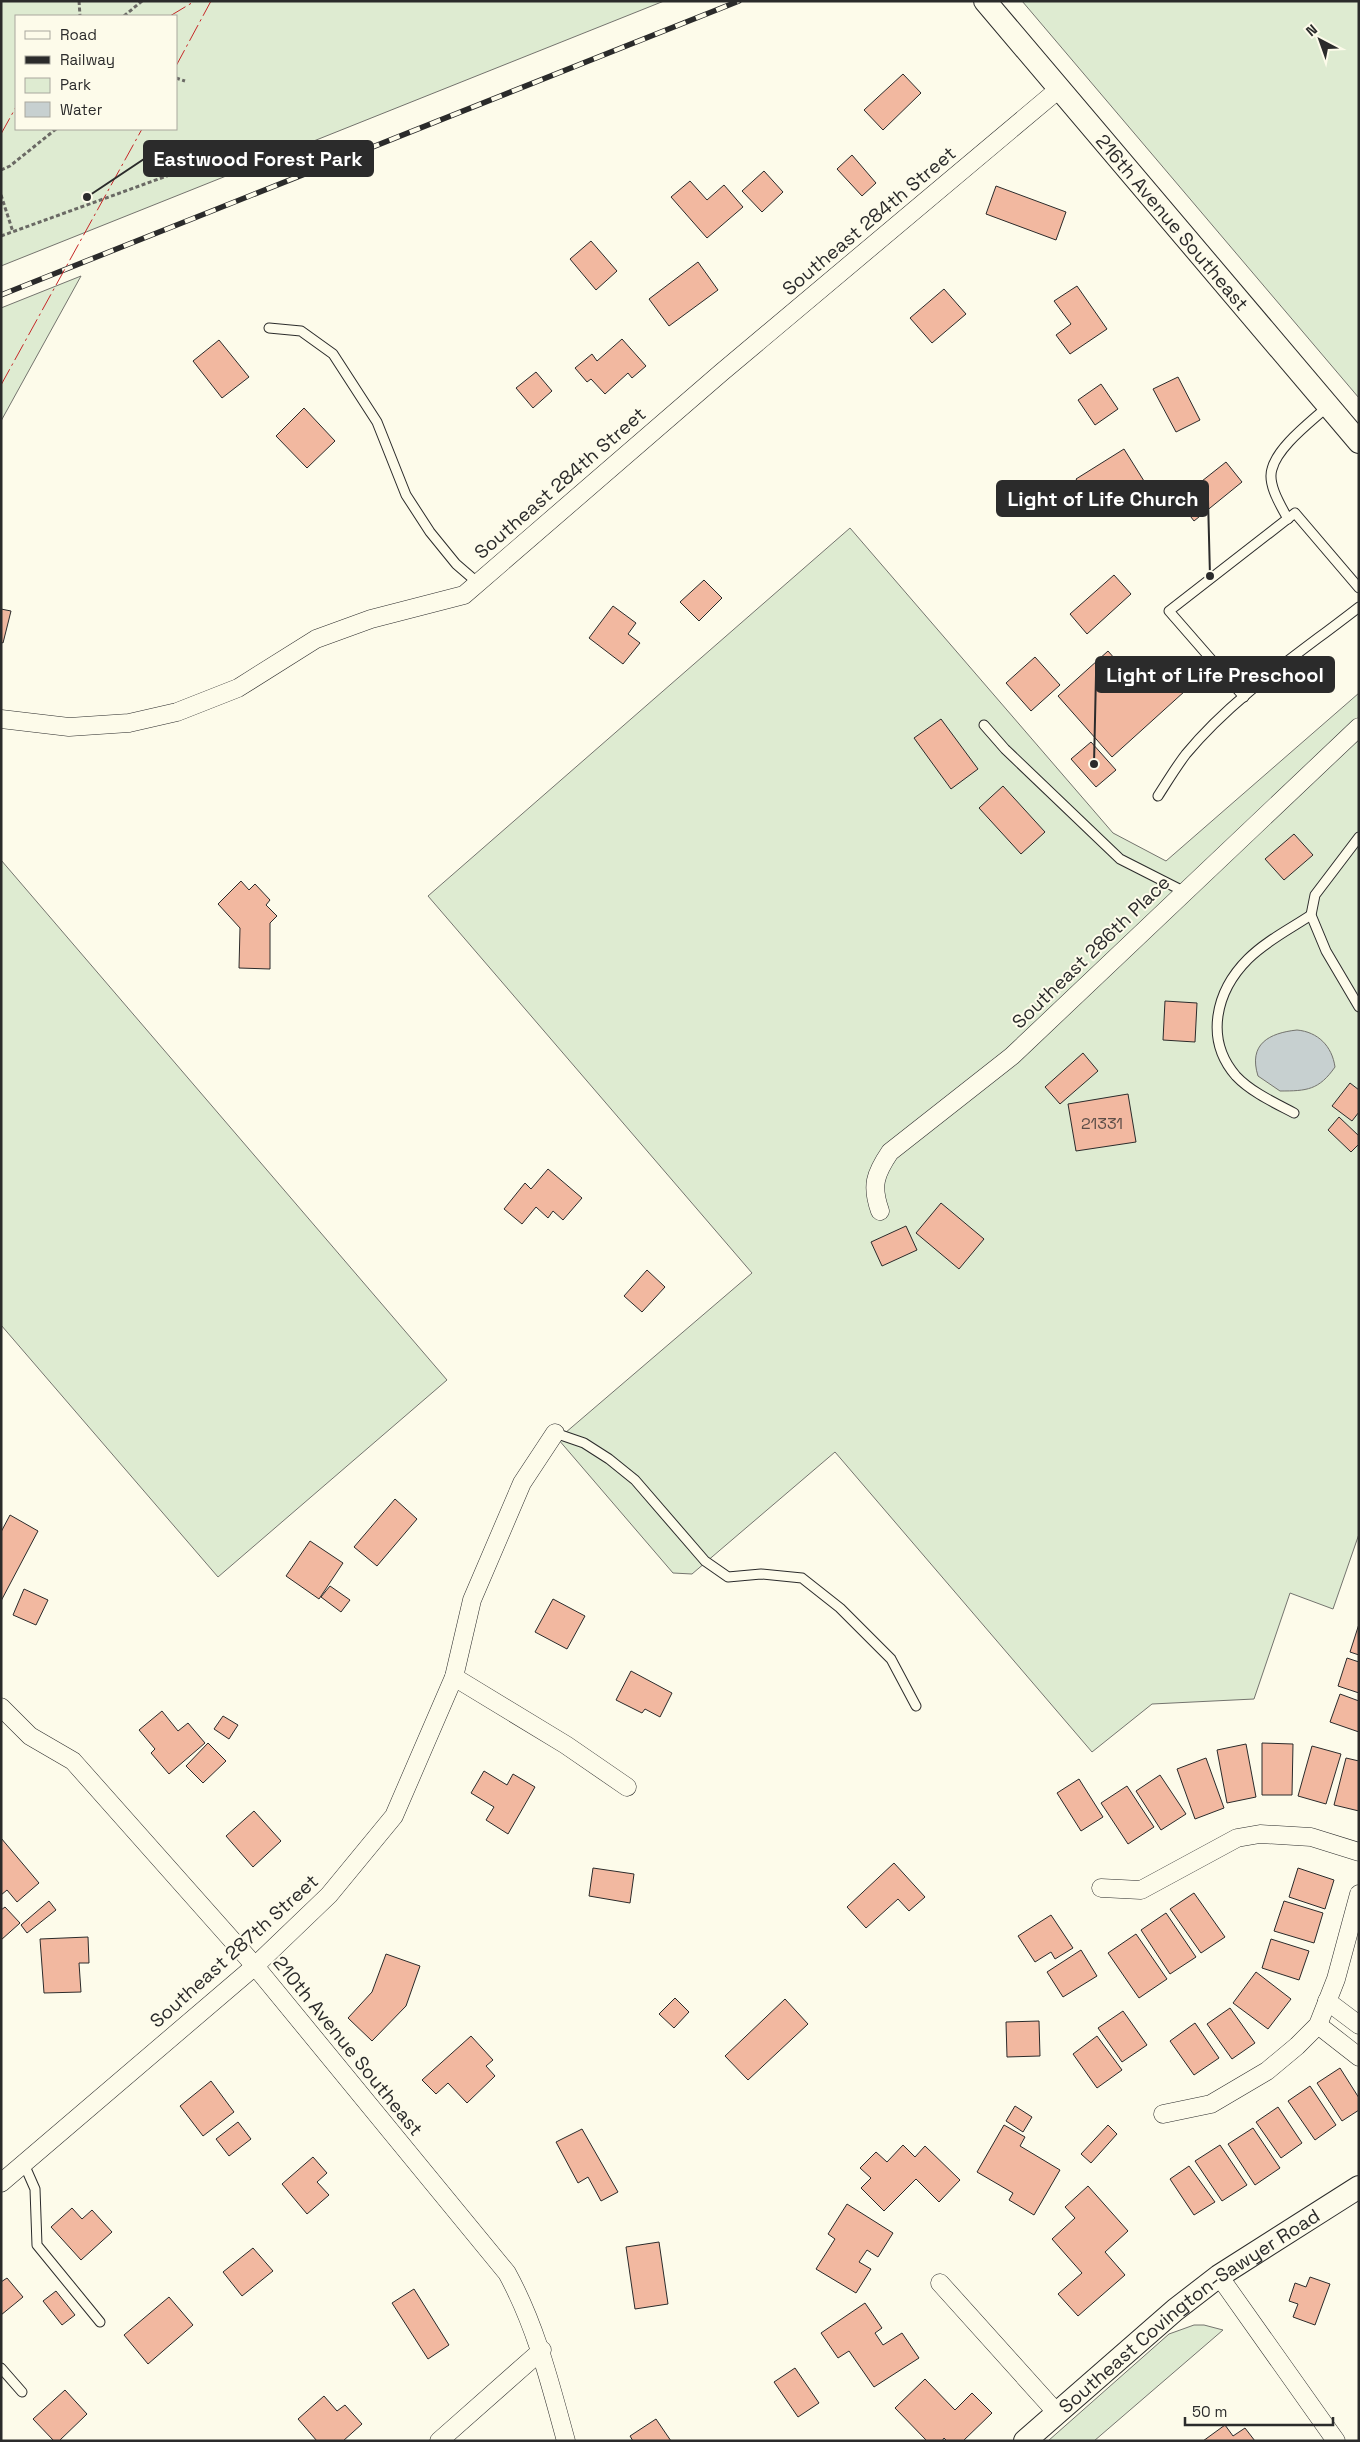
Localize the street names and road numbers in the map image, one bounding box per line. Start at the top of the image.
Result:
street label: 216th Avenue Southeast [1091,129,1255,316]
street label: Southeast 284th Street [777,141,961,301]
street label: Southeast 284th Street [469,402,651,564]
street label: Southeast 286th Place [1007,870,1175,1034]
street label: Southeast 287th Street [145,1869,323,2033]
street label: 210th Avenue Southeast [268,1951,428,2141]
street label: Southeast Covington-Sawyer Road [1053,2203,1324,2419]

